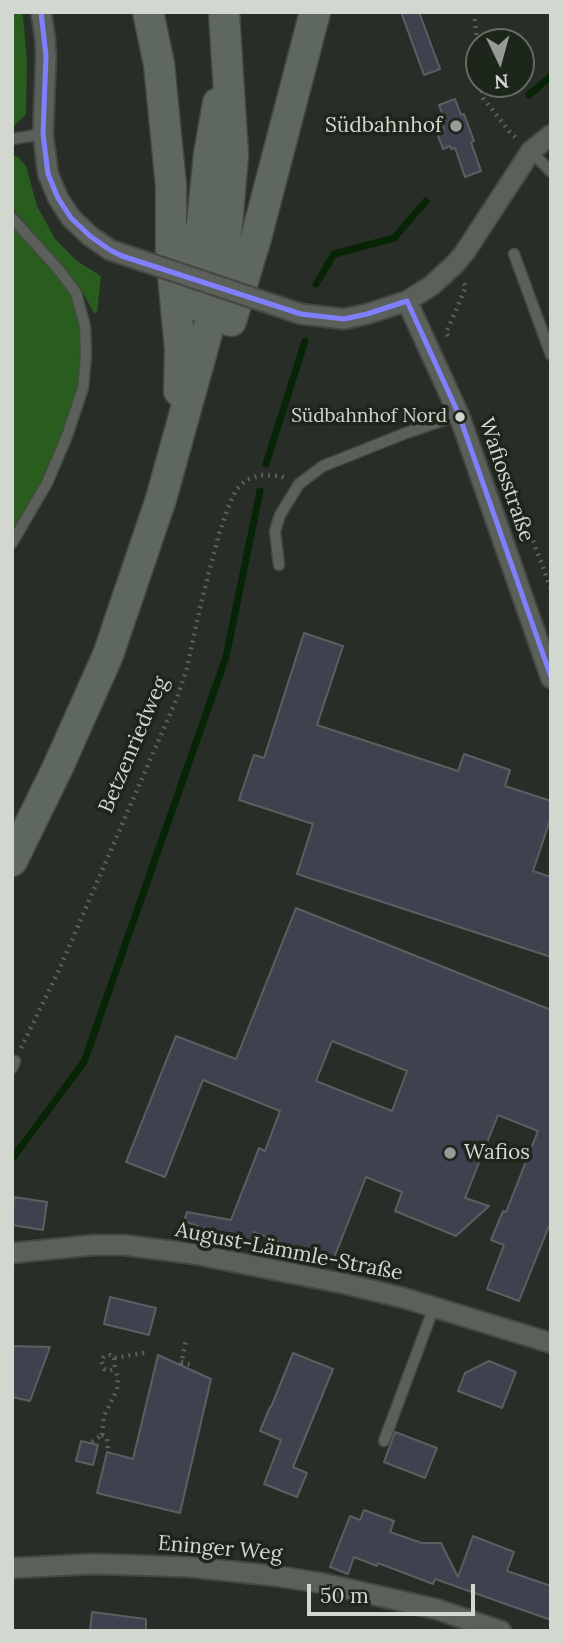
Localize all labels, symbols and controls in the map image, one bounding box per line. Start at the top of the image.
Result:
north arrow [465,28,535,98]
text: N [493,69,510,95]
place label: Südbahnhof [325,113,442,139]
marker: Südbahnhof [448,118,464,134]
place label: Südbahnhof Nord [291,406,447,428]
marker: Südbahnhof Nord [453,410,467,424]
street label: Wafiosstraße [473,415,539,545]
street label: Betzenriedweg [94,673,174,817]
place label: Wafios [464,1140,530,1166]
marker: Wafios [442,1145,458,1161]
street label: August-Lämmle-Straße [173,1218,405,1286]
street label: Eninger Weg [157,1531,283,1567]
scale bar [311,1570,479,1614]
text: 50 m [320,1582,369,1609]

